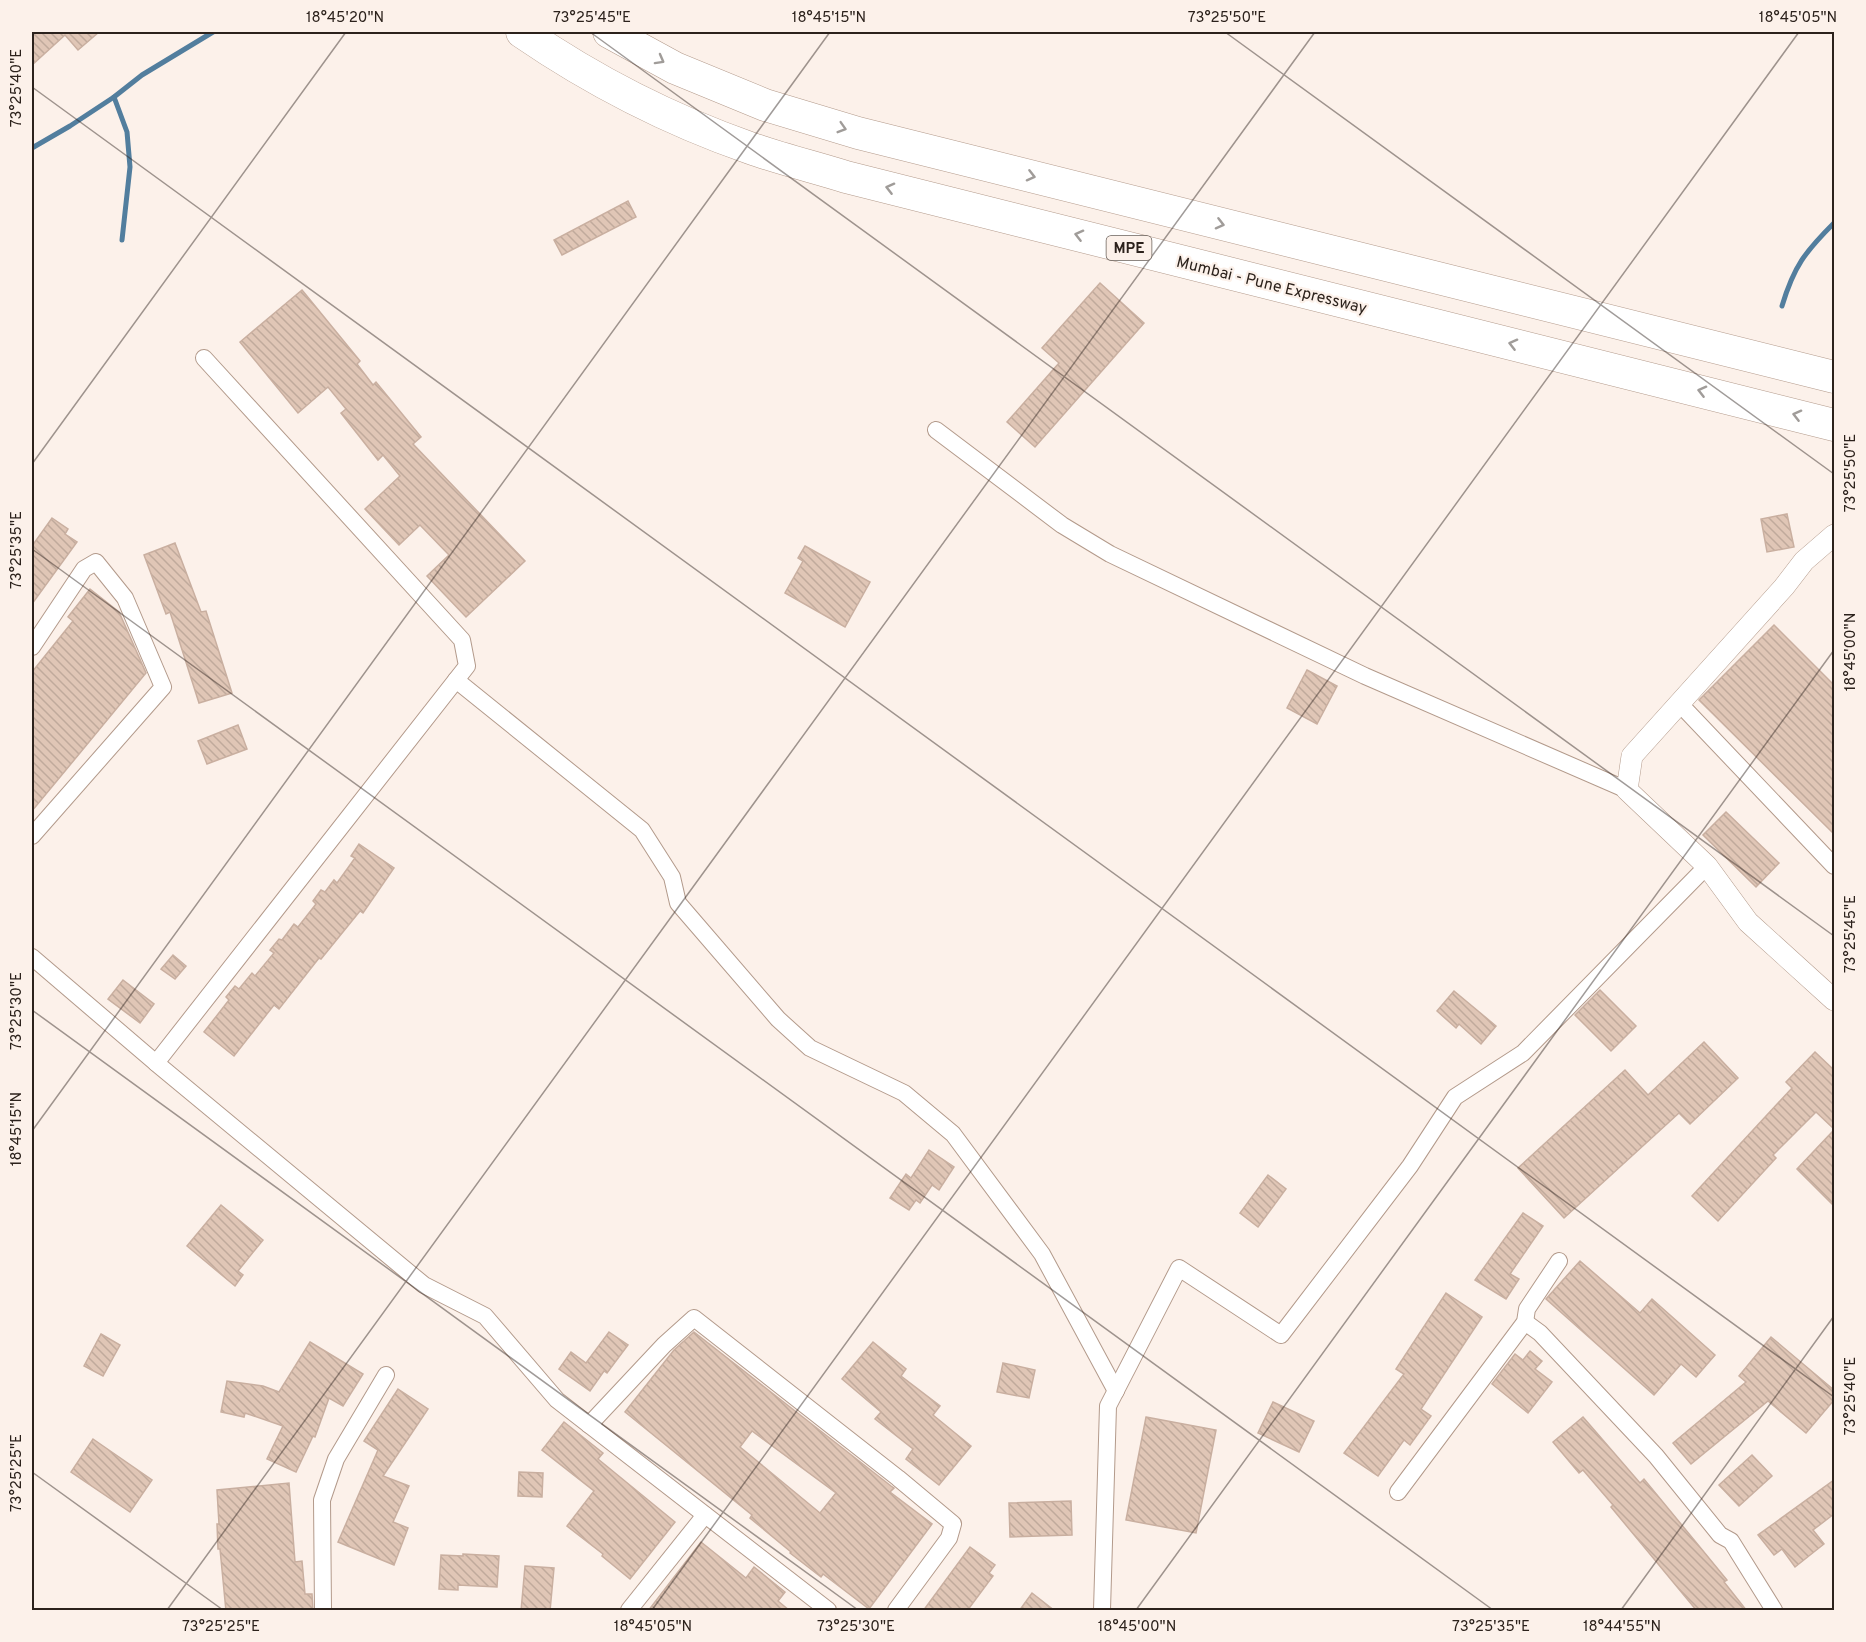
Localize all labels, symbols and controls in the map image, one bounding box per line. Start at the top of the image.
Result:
text: 18°45'20"N [306,9,384,28]
text: 73°25'45"E [553,9,631,28]
text: 18°45'15"N [792,9,866,28]
text: 73°25'50"E [1188,9,1266,28]
text: 18°45'05"N [1759,9,1837,28]
text: 73°25'40"E [8,49,27,127]
one-way arrow [654,53,664,64]
one-way arrow [836,121,847,133]
one-way arrow [1026,169,1036,182]
one-way arrow [885,183,895,196]
one-way arrow [1215,216,1225,229]
one-way arrow [1074,230,1084,243]
road number: MPE [1106,236,1152,260]
street label: Mumbai - Pune Expressway [1174,253,1369,319]
one-way arrow [1508,339,1518,352]
one-way arrow [1697,386,1707,399]
one-way arrow [1792,410,1802,423]
text: 73°25'50"E [1842,434,1861,512]
text: 73°25'35"E [8,511,27,589]
text: 18°45'00"N [1842,613,1861,691]
text: 73°25'45"E [1842,895,1861,973]
text: 73°25'30"E [8,972,27,1050]
text: 18°45'15"N [8,1092,27,1166]
text: 73°25'40"E [1842,1357,1861,1435]
text: 73°25'25"E [8,1434,27,1512]
text: 73°25'25"E [182,1618,260,1637]
text: 18°45'05"N [614,1618,692,1637]
text: 73°25'30"E [817,1618,895,1637]
text: 18°45'00"N [1098,1618,1176,1637]
text: 73°25'35"E [1452,1618,1530,1637]
text: 18°44'55"N [1583,1618,1661,1637]

